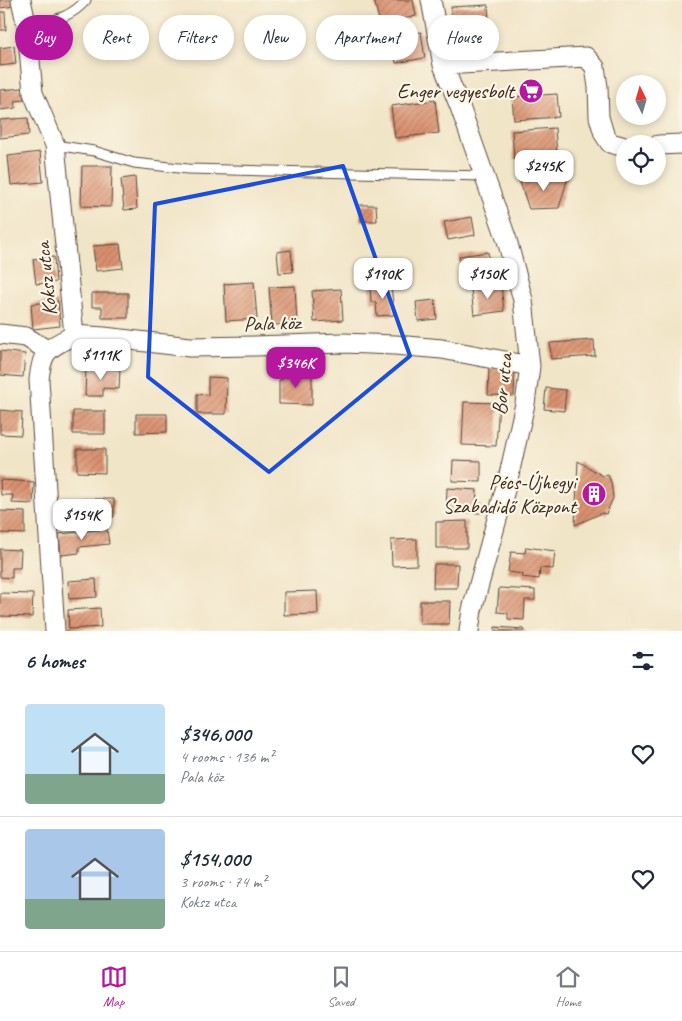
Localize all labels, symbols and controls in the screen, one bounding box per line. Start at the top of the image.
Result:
chip: Buy [15,15,73,60]
chip: Rent [83,15,149,60]
chip: Filters [159,15,234,60]
chip: New [244,15,306,60]
chip: Apartment [316,15,418,60]
chip: House [428,15,499,60]
north arrow [616,75,666,125]
map controls [616,75,666,185]
place label: Enger vegyesbolt [397,78,516,104]
supermarket icon: Enger vegyesbolt [518,78,544,104]
button: locate [616,135,666,185]
pin: $245K [509,150,579,192]
text: $245K [526,156,562,176]
street label: Koksz utca [29,238,63,317]
pin: $190K [348,258,418,300]
pin: $150K [453,258,523,300]
text: $190K [365,264,401,284]
text: $150K [470,264,506,284]
street label: Pala köz [243,309,303,337]
pin: $111K [66,338,136,381]
text: $111K [83,345,119,365]
pin: $346K [261,346,331,389]
street label: Bor utca [486,349,518,416]
text: $346K [277,353,315,373]
place label: Pécs-Újhegyi Szabadidő Központ [443,469,579,519]
building icon: Pécs-Újhegyi Szabadidő Központ [581,481,607,507]
pin: $154K [47,498,117,541]
text: $154K [64,505,100,525]
icon: filters [629,647,657,675]
text: 6 homes [25,648,85,674]
text: $346,000 [180,721,251,747]
icon: home [65,724,125,784]
icon: heart [629,740,657,768]
text: 4 rooms · 136 m² [180,747,274,767]
text: Pala köz [180,767,223,787]
text: $154,000 [180,846,250,872]
icon: home [65,849,125,909]
icon: heart [629,865,657,893]
text: 3 rooms · 74 m² [180,872,266,892]
text: Koksz utca [180,892,236,912]
tab: Map [100,963,128,1010]
tab: Saved [327,963,355,1010]
tab: Home [554,963,582,1010]

